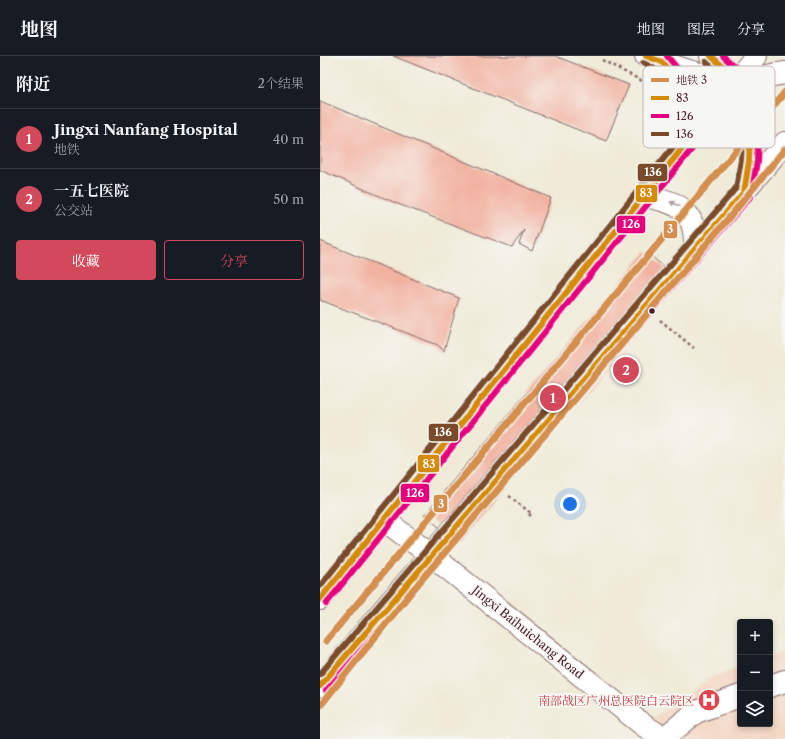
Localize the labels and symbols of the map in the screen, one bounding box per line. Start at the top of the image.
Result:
legend [643,66,775,148]
text: 地铁 3 [676,73,707,87]
text: 83 [676,91,689,105]
text: 126 [676,109,694,123]
text: 136 [676,127,694,141]
line badge: 136 [637,163,668,182]
text: 136 [644,165,662,179]
line badge: 83 [635,184,658,203]
text: 83 [640,186,653,200]
one-way arrow [669,201,681,207]
line badge: 126 [616,215,646,234]
text: 126 [622,217,640,231]
line badge: 3 [663,220,678,239]
text: 3 [667,222,673,236]
unlabelled marker [647,306,657,316]
pin: 2 [613,355,639,385]
pin: 1 [540,383,566,413]
line badge: 136 [428,423,459,442]
text: 136 [434,425,452,439]
line badge: 83 [417,454,440,473]
text: 83 [423,457,436,471]
line badge: 126 [400,483,430,503]
text: 126 [406,486,424,500]
line badge: 3 [433,494,448,513]
your location [560,494,580,514]
text: 3 [438,497,444,511]
street label: Jingxi Baihuichang Road [468,581,587,682]
hospital icon: 南部战区广州总医院白云院区 [696,687,722,713]
place label: 南部战区广州总医院白云院区 [538,693,694,708]

